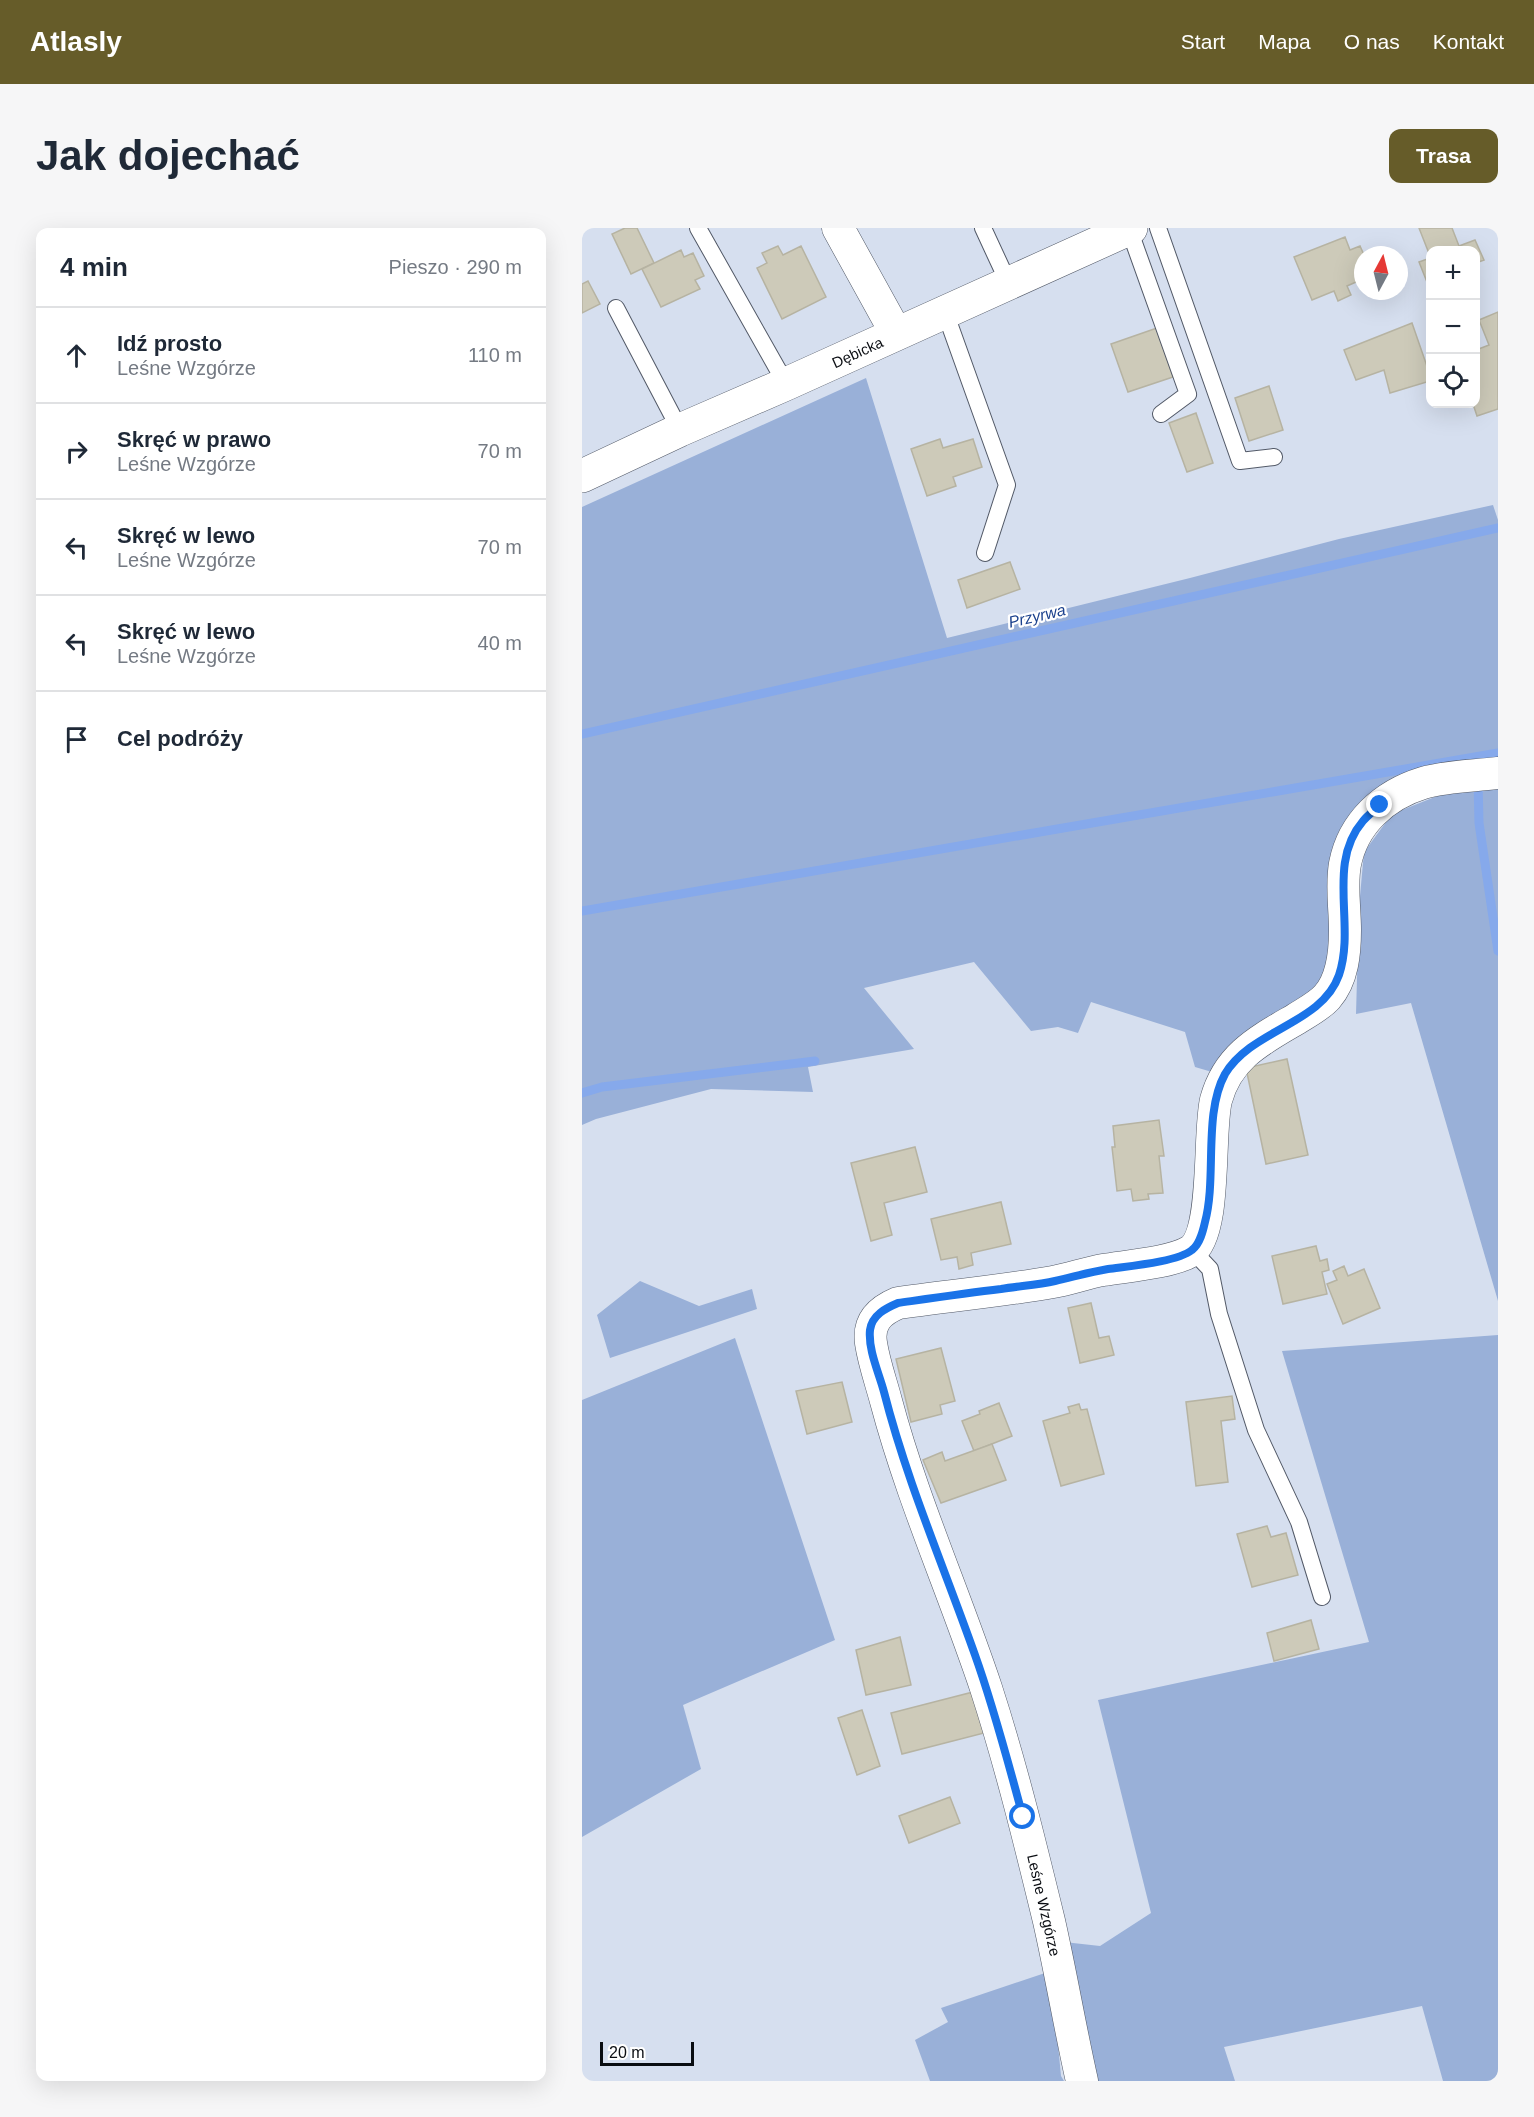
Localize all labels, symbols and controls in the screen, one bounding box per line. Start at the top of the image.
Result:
text: Atlasly [30,26,122,57]
text: Start [1181,30,1225,53]
text: Mapa [1258,30,1311,53]
text: O nas [1344,30,1400,53]
text: Kontakt [1433,30,1504,53]
button: Trasa [1389,129,1498,183]
text: Jak dojechać [36,132,300,179]
north arrow [1354,246,1408,300]
map controls [1426,246,1480,408]
button: + [1426,246,1480,300]
text: 4 min [60,252,128,282]
text: Pieszo · 290 m [389,256,522,278]
button: − [1426,300,1480,354]
text: Idź prosto [117,331,222,356]
street label: Dębicka [829,333,886,371]
icon: ahead [60,339,93,372]
text: 110 m [468,344,522,366]
button: locate [1426,354,1480,408]
text: Leśne Wzgórze [117,357,256,379]
text: Skręć w prawo [117,427,271,452]
icon: right [60,435,93,468]
text: 70 m [478,440,522,462]
text: Leśne Wzgórze [117,453,256,475]
text: Skręć w lewo [117,523,255,548]
icon: left [60,531,93,564]
text: 70 m [478,536,522,558]
text: Leśne Wzgórze [117,549,256,571]
water label: Przyrwa [1007,601,1067,631]
text: Skręć w lewo [117,619,255,644]
icon: left [60,627,93,660]
text: 40 m [478,632,522,654]
text: Leśne Wzgórze [117,645,256,667]
icon: arrive [60,723,93,756]
text: Cel podróży [117,726,243,751]
route end [1366,791,1392,817]
route start [1009,1803,1035,1829]
street label: Leśne Wzgórze [1024,1852,1064,1958]
scale bar [600,2039,694,2066]
text: 20 m [609,2044,645,2061]

